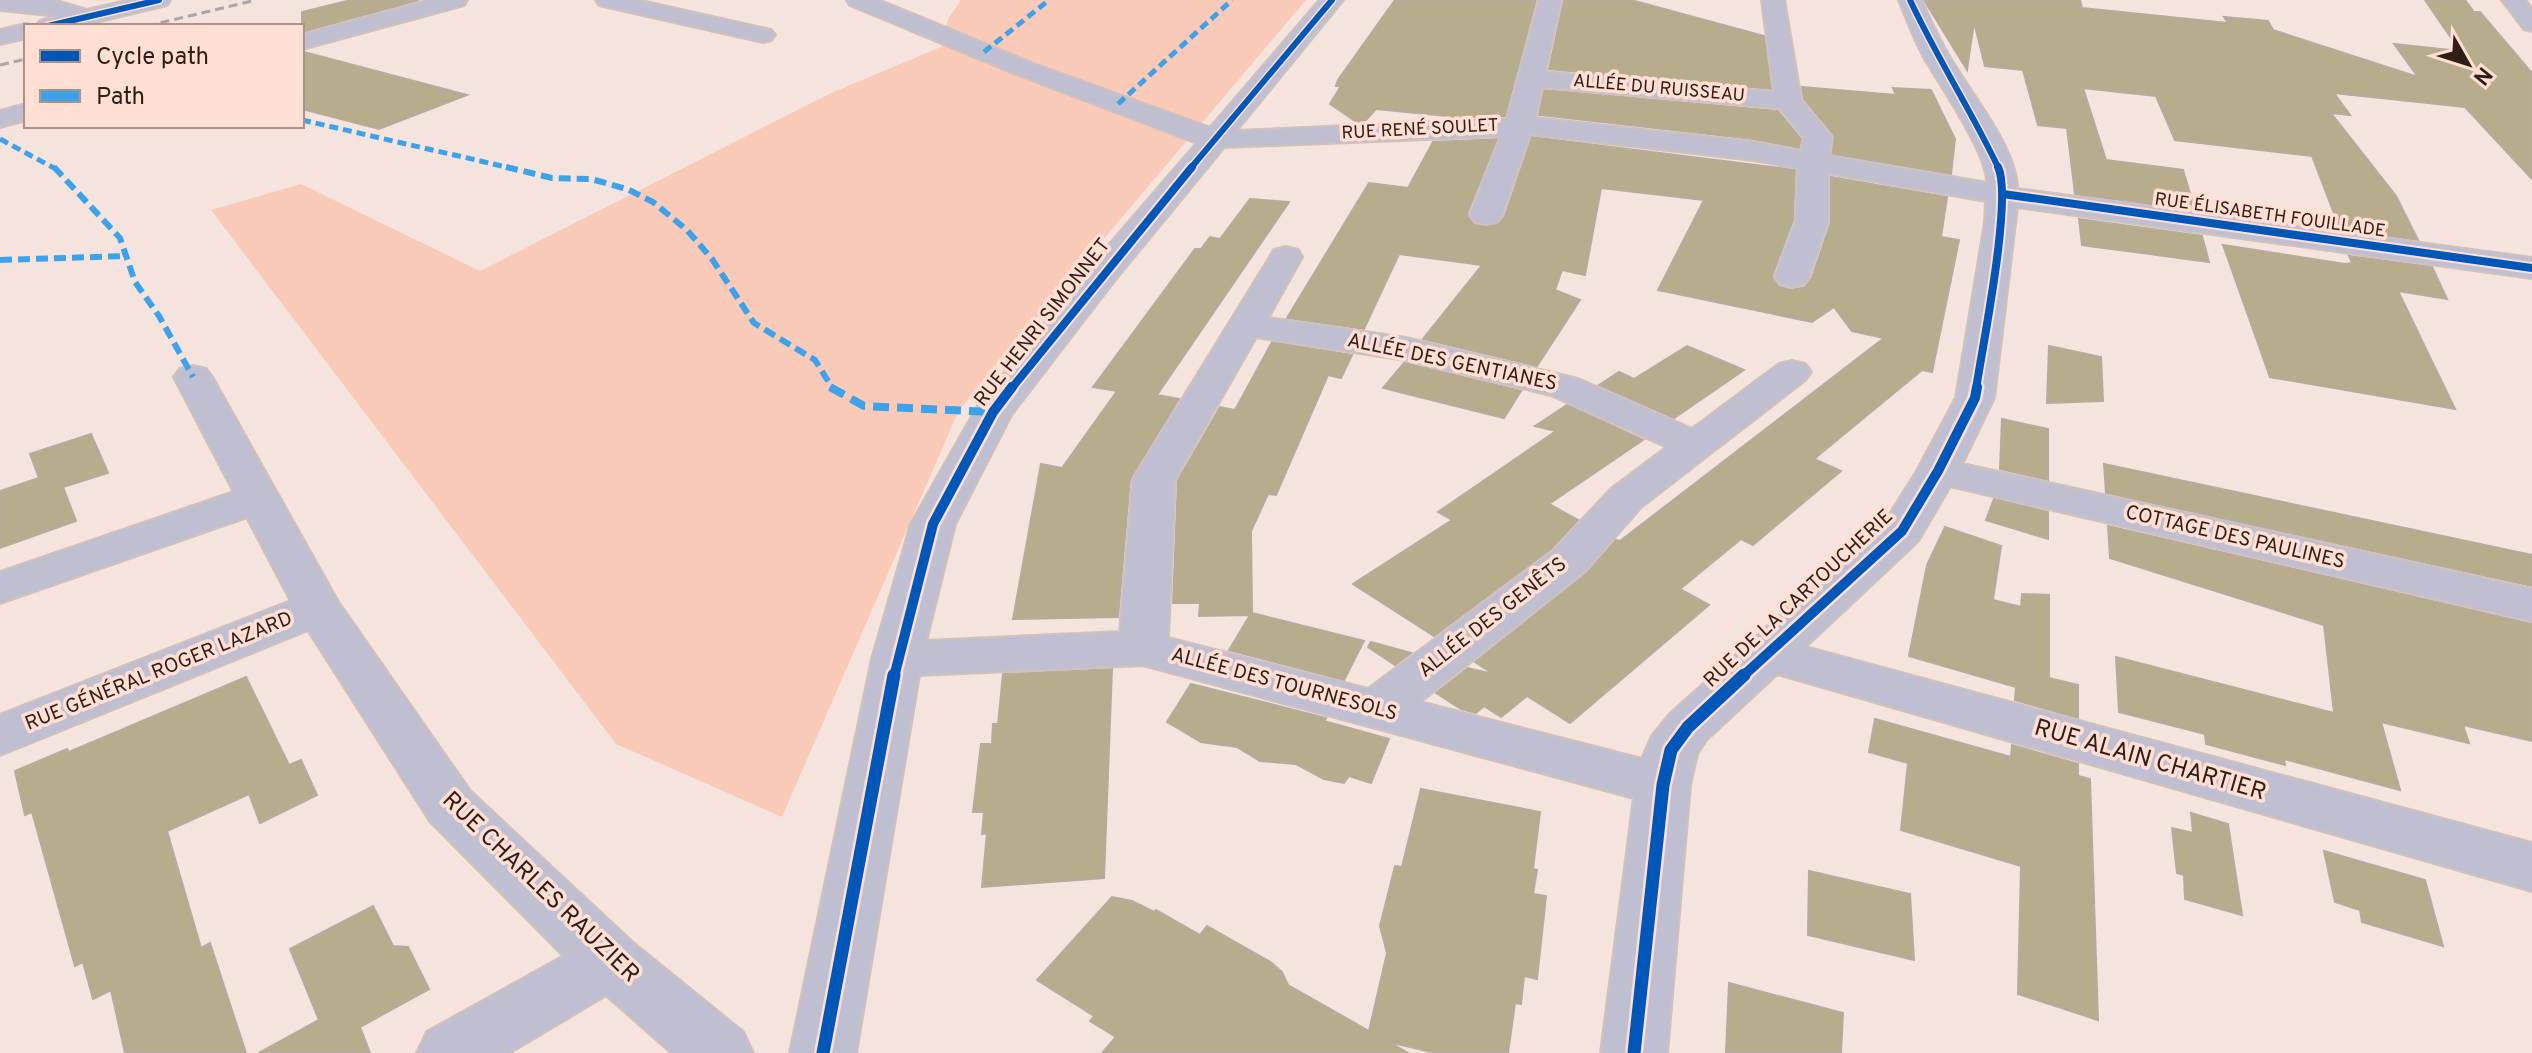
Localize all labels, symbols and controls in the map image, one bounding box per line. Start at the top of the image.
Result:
legend [24,24,304,128]
north arrow [2428,24,2508,104]
text: Cycle path [96,43,209,73]
text: N [2466,60,2497,90]
street label: ALLÉE DU RUISSEAU [1572,68,1746,108]
text: Path [96,83,145,113]
street label: RUE RENÉ SOULET [1341,112,1499,146]
street label: RUE ÉLISABETH FOUILLADE [2153,186,2387,244]
street label: RUE HENRI SIMONNET [969,233,1117,413]
street label: ALLÉE DES GENTIANES [1345,326,1560,398]
street label: COTTAGE DES PAULINES [2123,500,2347,576]
street label: RUE DE LA CARTOUCHERIE [1699,504,1899,694]
street label: ALLÉE DES GENÊTS [1412,550,1572,684]
street label: RUE GÉNÉRAL ROGER LAZARD [21,604,297,738]
street label: ALLÉE DES TOURNESOLS [1168,640,1400,728]
street label: RUE ALAIN CHARTIER [2031,714,2269,808]
street label: RUE CHARLES RAUZIER [435,786,645,990]

